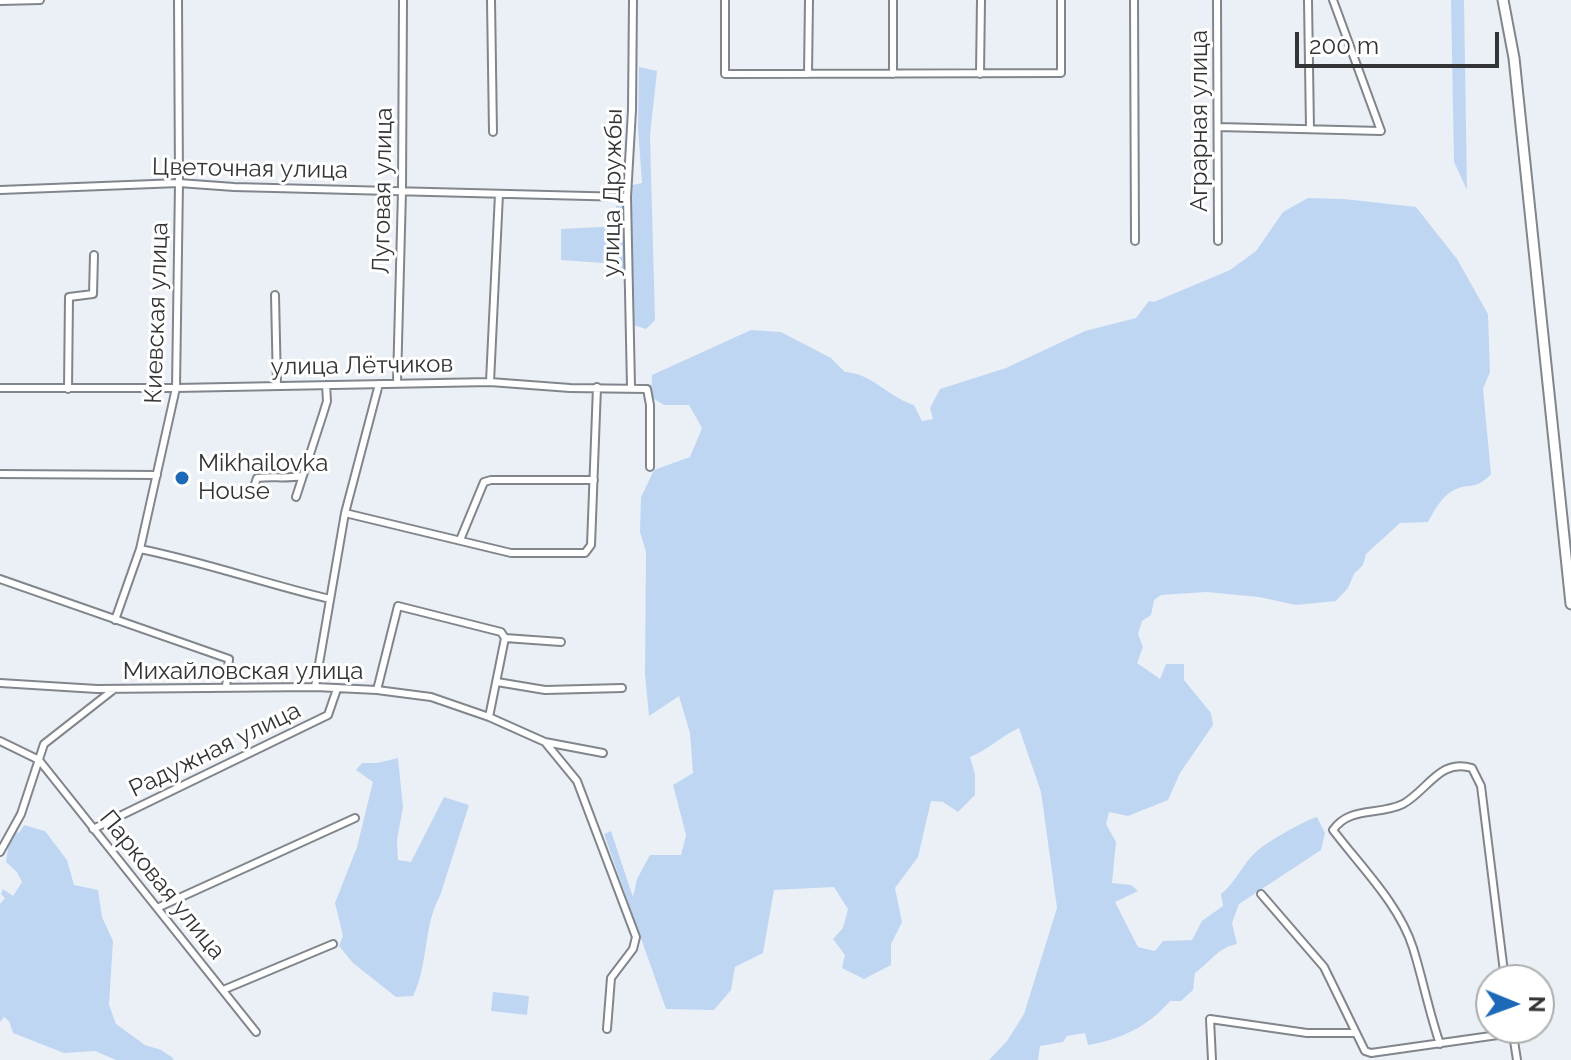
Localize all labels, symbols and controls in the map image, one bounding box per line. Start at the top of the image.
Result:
scale bar [1299,16,1503,66]
street label: Аграрная улица [1186,30,1214,212]
text: 200 m [1309,31,1379,60]
street label: Луговая улица [367,107,399,275]
street label: улица Дружбы [597,108,629,278]
street label: Цветочная улица [152,153,348,185]
street label: Киевская улица [139,222,175,404]
street label: улица Лётчиков [270,350,454,382]
place label: Mikhailovka House [198,450,328,506]
marker: Mikhailovka House [173,469,191,487]
street label: Михайловская улица [123,658,363,686]
street label: Радужная улица [125,696,305,804]
street label: Парковая улица [93,805,231,965]
north arrow [1475,964,1555,1044]
text: N [1524,996,1550,1013]

